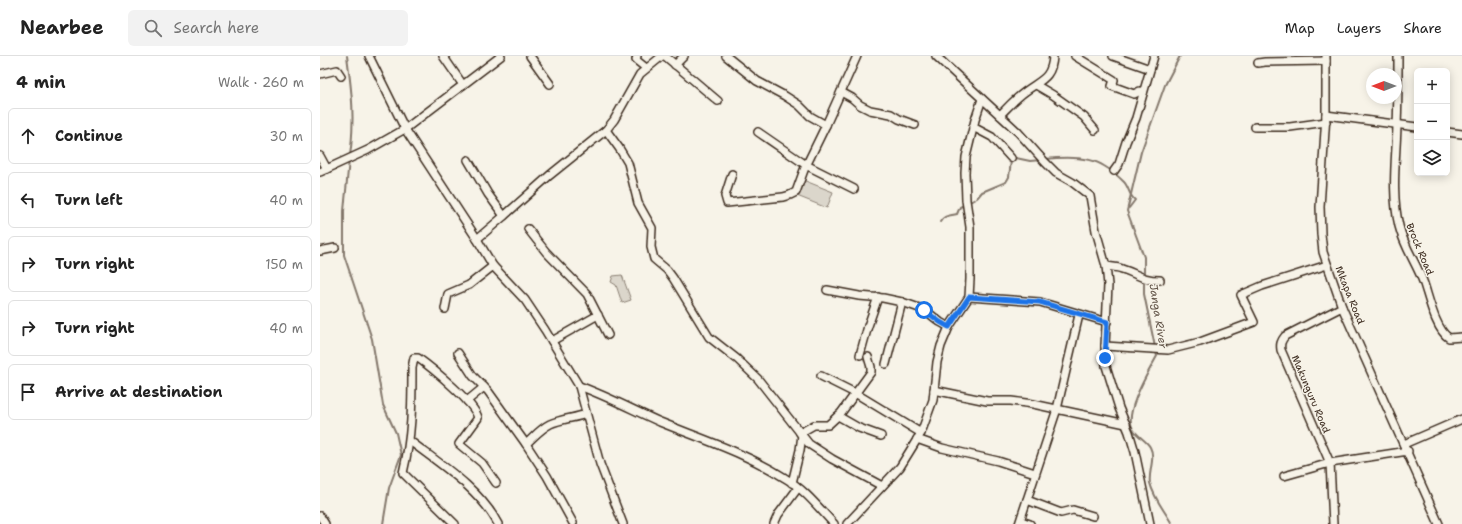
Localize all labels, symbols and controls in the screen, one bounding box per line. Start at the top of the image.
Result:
search box [128,10,408,46]
text: Nearbee [20,15,104,40]
icon: search [142,17,164,39]
text: Search here [174,18,259,38]
text: Map [1285,19,1315,37]
text: Layers [1337,19,1381,37]
text: Share [1403,19,1442,37]
north arrow [1366,68,1402,104]
map controls [1414,68,1450,176]
button: + [1414,68,1450,104]
text: 4 min [16,71,66,93]
text: Walk · 260 m [218,74,304,91]
button: − [1414,104,1450,140]
icon: ahead [17,125,39,147]
text: Continue [55,126,123,146]
text: 30 m [269,128,303,145]
button: layers [1414,140,1450,176]
icon: left [17,189,39,211]
text: Turn left [55,190,123,210]
text: 40 m [269,192,303,209]
street label: Brock Road [1403,221,1437,278]
icon: right [17,253,39,275]
text: Turn right [55,254,135,274]
text: 150 m [265,256,303,273]
street label: Mkapa Road [1332,264,1368,327]
water label: Janga River [1145,283,1171,350]
route start [915,301,933,319]
icon: right [17,317,39,339]
text: Turn right [55,318,135,338]
text: 40 m [269,320,303,337]
route end [1096,349,1114,367]
street label: Makunguru Road [1289,353,1334,436]
icon: arrive [17,381,39,403]
text: Arrive at destination [55,382,223,402]

